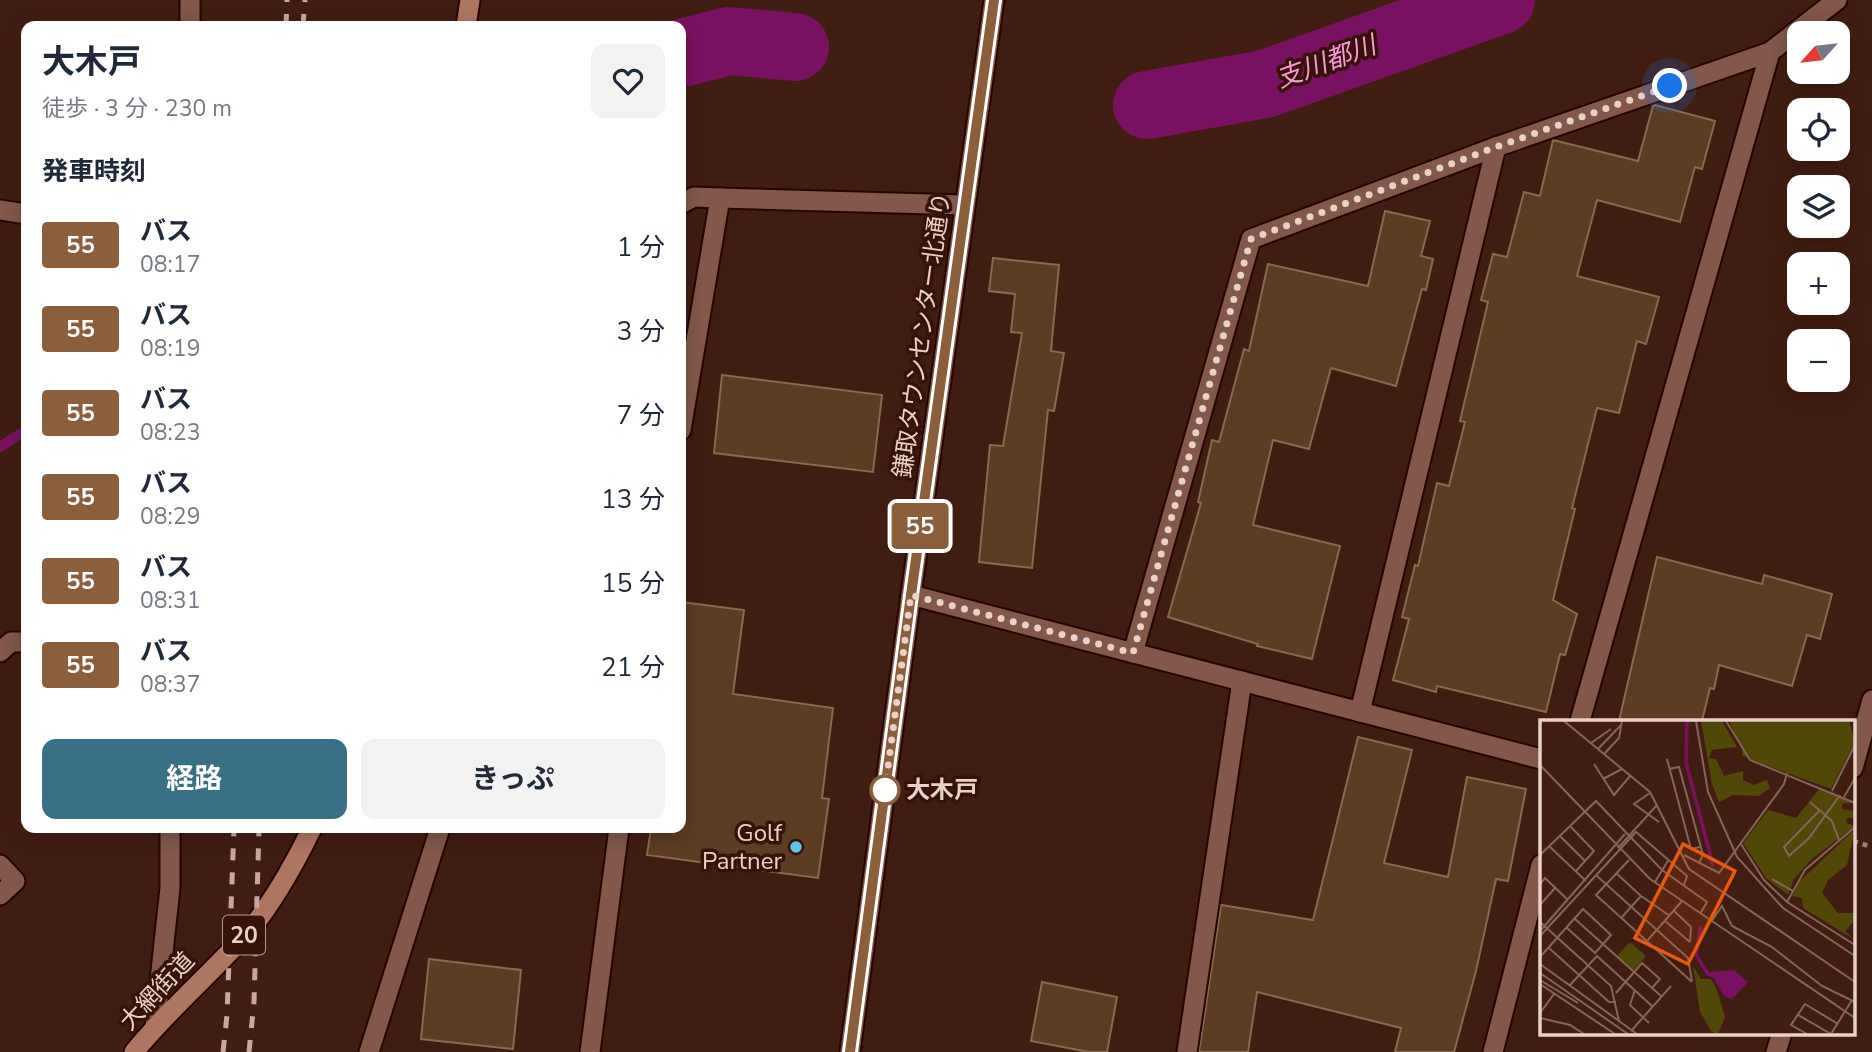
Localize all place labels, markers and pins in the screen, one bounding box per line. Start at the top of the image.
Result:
place label: 大木戸 [906,774,978,806]
marker: 大木戸 [870,775,900,805]
place label: Golf Partner [702,817,783,877]
marker: Golf Partner [788,839,804,855]

